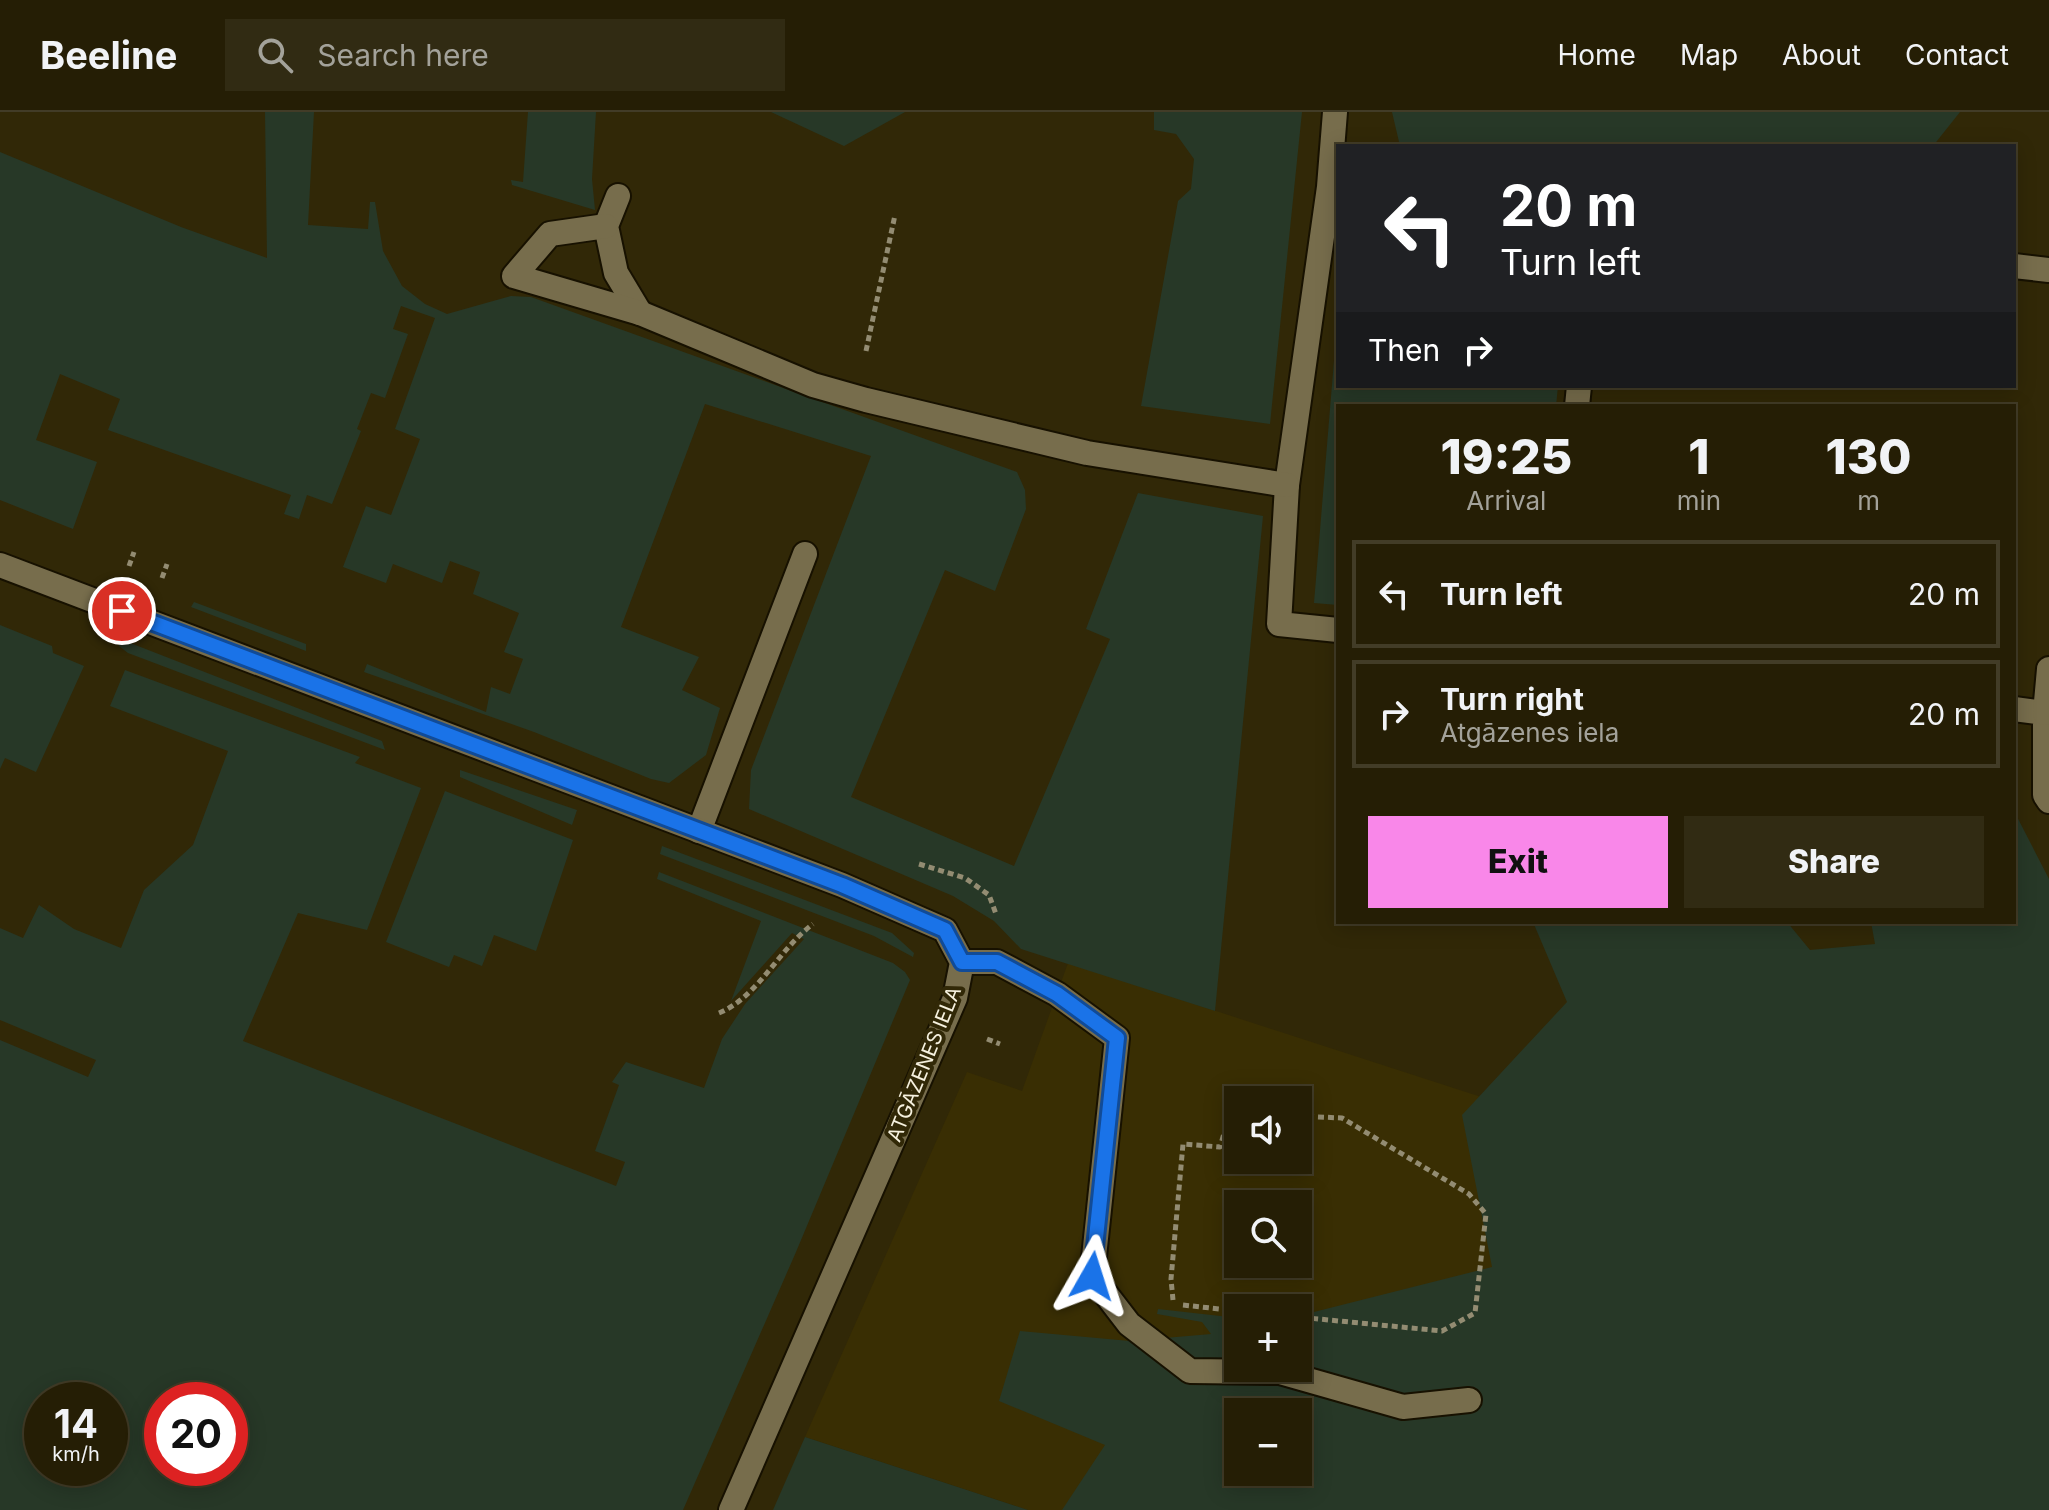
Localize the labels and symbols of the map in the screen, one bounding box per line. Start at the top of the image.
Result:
pin [88,577,156,645]
street label: ATGĀZENES IELA [882,983,966,1145]
position arrow [1050,1234,1134,1318]
speed limit sign: 20 [144,1382,248,1486]

